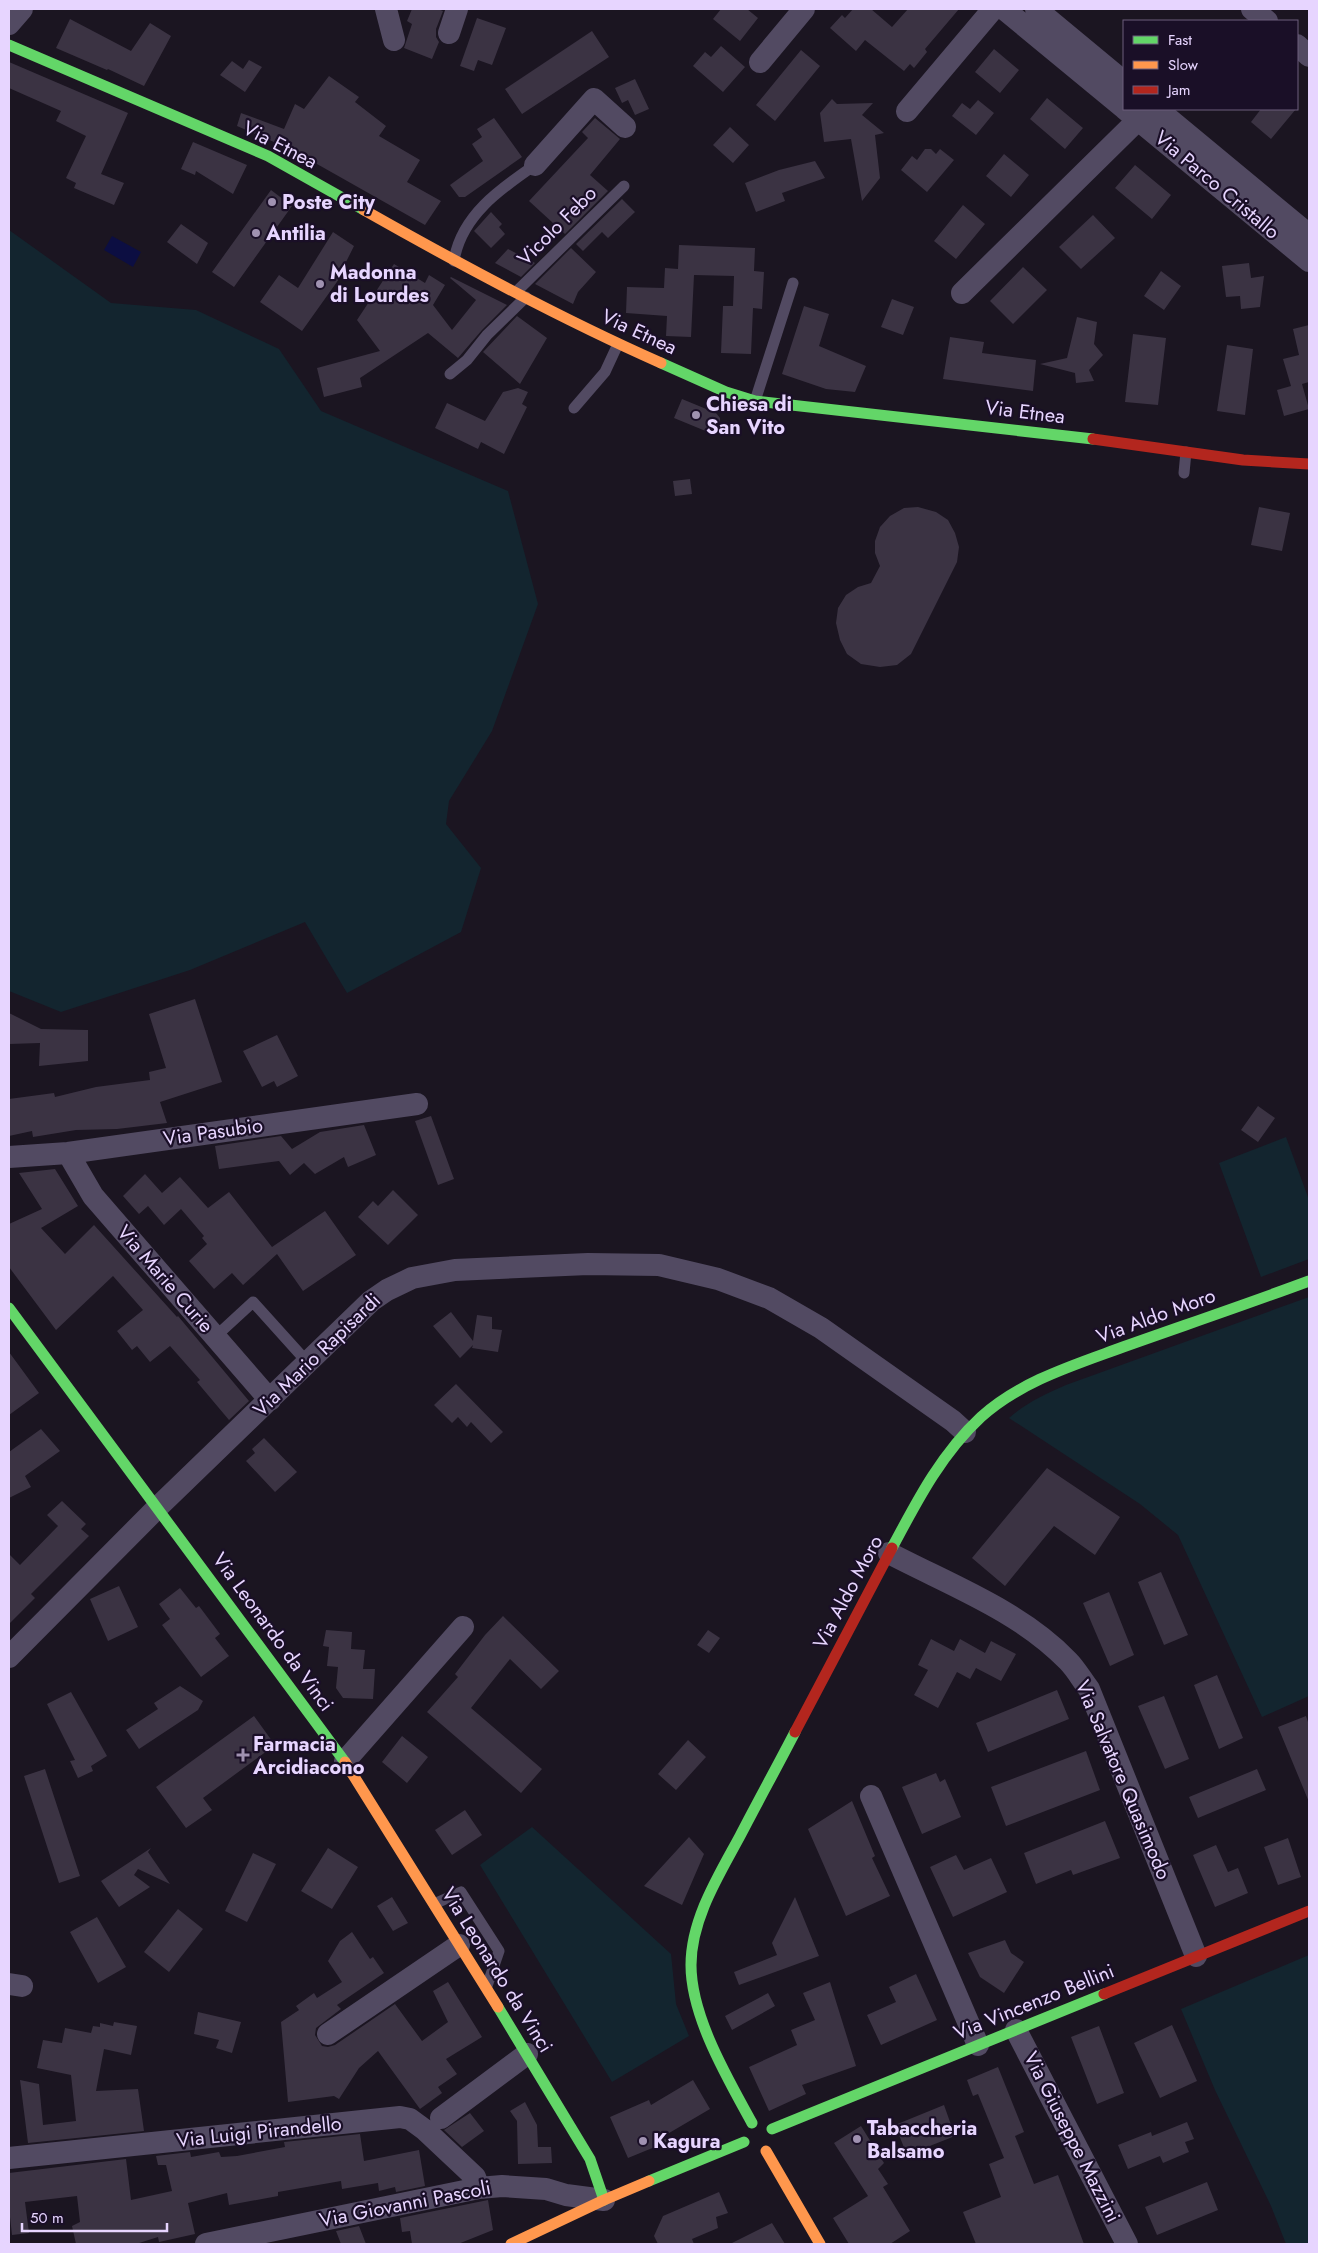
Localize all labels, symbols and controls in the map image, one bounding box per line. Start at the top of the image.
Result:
legend [1123,20,1298,110]
text: Fast [1168,29,1192,51]
text: Slow [1168,54,1199,76]
text: Jam [1166,79,1191,101]
street label: Via Etnea [238,114,322,176]
street label: Via Parco Cristallo [1148,124,1286,246]
street label: Vicolo Febo [511,179,604,272]
place label: Poste City [282,188,375,217]
marker: Poste City [266,196,278,208]
place label: Antilia [265,219,326,248]
marker: Antilia [250,227,262,239]
place label: Madonna di Lourdes [330,258,429,310]
marker: Madonna di Lourdes [314,278,326,290]
street label: Via Etnea [597,302,681,362]
place label: Chiesa di San Vito [706,390,792,442]
street label: Via Etnea [983,393,1067,431]
marker: Chiesa di San Vito [690,409,702,421]
street label: Via Pasubio [161,1111,265,1153]
street label: Via Marie Curie [110,1219,220,1339]
street label: Via Aldo Moro [1092,1281,1220,1351]
street label: Via Mario Rapisardi [247,1286,387,1424]
street label: Via Aldo Moro [806,1530,890,1654]
street label: Via Leonardo da Vinci [205,1547,341,1717]
street label: Via Salvatore Quasimodo [1068,1676,1178,1884]
place label: Farmacia Arcidiacono [252,1730,365,1782]
marker: Farmacia Arcidiacono [237,1749,249,1761]
street label: Via Leonardo da Vinci [434,1882,560,2058]
street label: Via Vincenzo Bellini [949,1957,1119,2047]
street label: Via Giuseppe Mazzini [1016,2046,1128,2228]
street label: Via Luigi Pirandello [175,2109,343,2155]
place label: Tabaccheria Balsamo [867,2114,977,2166]
place label: Kagura [653,2127,720,2156]
marker: Tabaccheria Balsamo [851,2133,863,2145]
marker: Kagura [637,2135,649,2147]
street label: Via Giovanni Pascoli [317,2173,493,2235]
scale bar [22,2200,168,2232]
text: 50 m [30,2207,64,2229]

